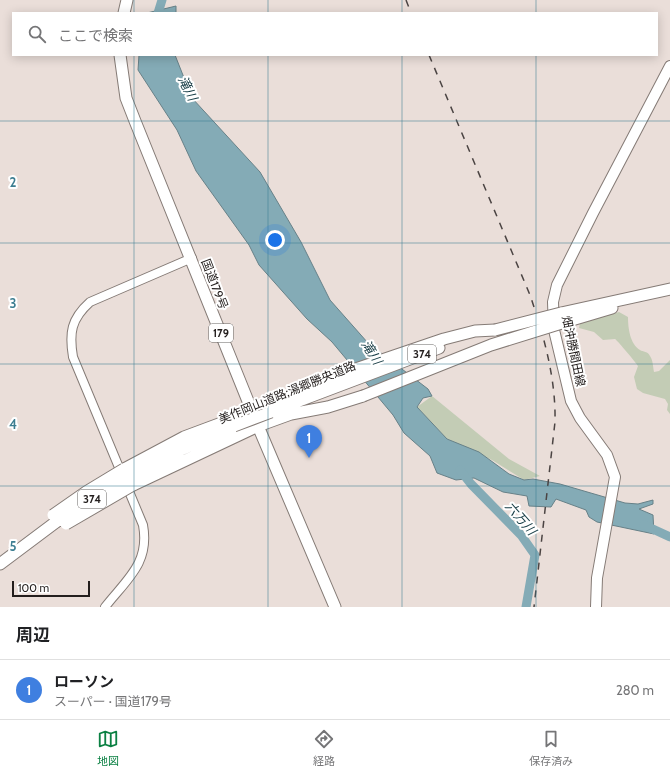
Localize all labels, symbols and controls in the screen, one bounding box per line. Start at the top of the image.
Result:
search box [12,12,658,56]
icon: search [26,23,48,45]
text: ここで検索 [58,27,133,45]
water label: 滝川 [175,73,202,105]
text: 2 [10,174,17,190]
your location [265,230,285,250]
street label: 国道179号 [199,257,231,311]
text: 3 [9,295,17,311]
street label: 畑沖勝間田線 [559,314,589,388]
road number: 179 [209,324,233,342]
water label: 滝川 [358,337,387,369]
road number: 374 [408,345,436,363]
street label: 美作岡山道路;湯郷勝央道路 [216,358,358,426]
text: 4 [9,416,17,432]
pin: 1 [296,425,322,458]
road number: 374 [78,490,106,508]
water label: 六万川 [502,498,541,539]
text: 5 [10,538,17,554]
scale bar [12,579,90,598]
text: 100 m [18,581,49,595]
text: 周辺 [16,625,50,645]
text: ローソン [54,673,114,691]
text: 1 [27,682,31,698]
text: 280 m [616,682,654,698]
text: スーパー · 国道179号 [54,693,172,709]
tab: 地図 [97,728,119,768]
tab: 経路 [313,728,335,768]
tab: 保存済み [529,728,573,768]

